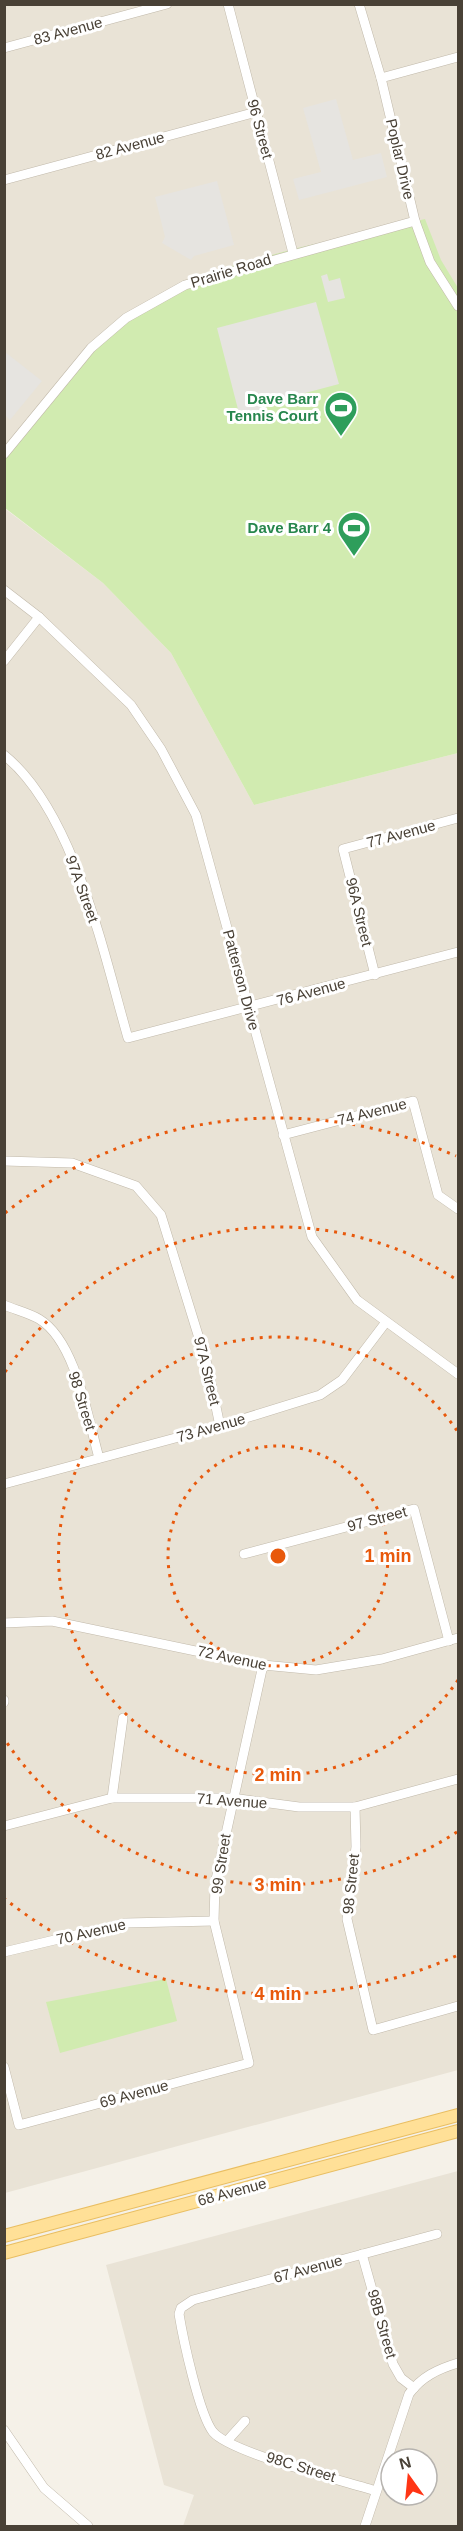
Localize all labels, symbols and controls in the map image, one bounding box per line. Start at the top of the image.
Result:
street label: 83 Avenue [32,13,104,48]
street label: 96 Street [244,97,277,161]
street label: Poplar Drive [383,117,418,201]
street label: 82 Avenue [94,128,166,163]
street label: Prairie Road [189,250,273,291]
place label: Dave Barr Tennis Court [227,390,318,424]
sports icon: Dave Barr Tennis Court [323,390,359,437]
sports icon: Dave Barr 4 [336,510,372,557]
place label: Dave Barr 4 [248,519,332,536]
street label: 77 Avenue [365,816,437,851]
street label: 97A Street [63,853,103,925]
street label: 96A Street [343,876,376,949]
street label: Patterson Drive [220,928,263,1032]
street label: 76 Avenue [275,974,347,1009]
street label: 74 Avenue [336,1095,408,1128]
street label: 97A Street [191,1335,224,1408]
street label: 98 Street [65,1369,100,1433]
street label: 73 Avenue [175,1410,247,1445]
street label: 97 Street [345,1502,409,1535]
centre of rings [268,1546,288,1566]
text: 1 min [364,1546,412,1566]
street label: 72 Avenue [196,1642,268,1673]
text: 2 min [254,1765,302,1785]
street label: 71 Avenue [196,1790,268,1811]
street label: 99 Street [207,1832,234,1895]
street label: 98 Street [339,1852,362,1915]
text: 3 min [254,1875,302,1895]
street label: 70 Avenue [55,1915,127,1948]
text: 4 min [254,1984,302,2004]
street label: 69 Avenue [98,2076,170,2111]
street label: 68 Avenue [196,2174,268,2209]
street label: 67 Avenue [272,2251,344,2286]
street label: 98B Street [365,2287,401,2361]
north arrow [379,2447,439,2507]
street label: 98C Street [264,2448,339,2485]
text: N [397,2453,413,2473]

